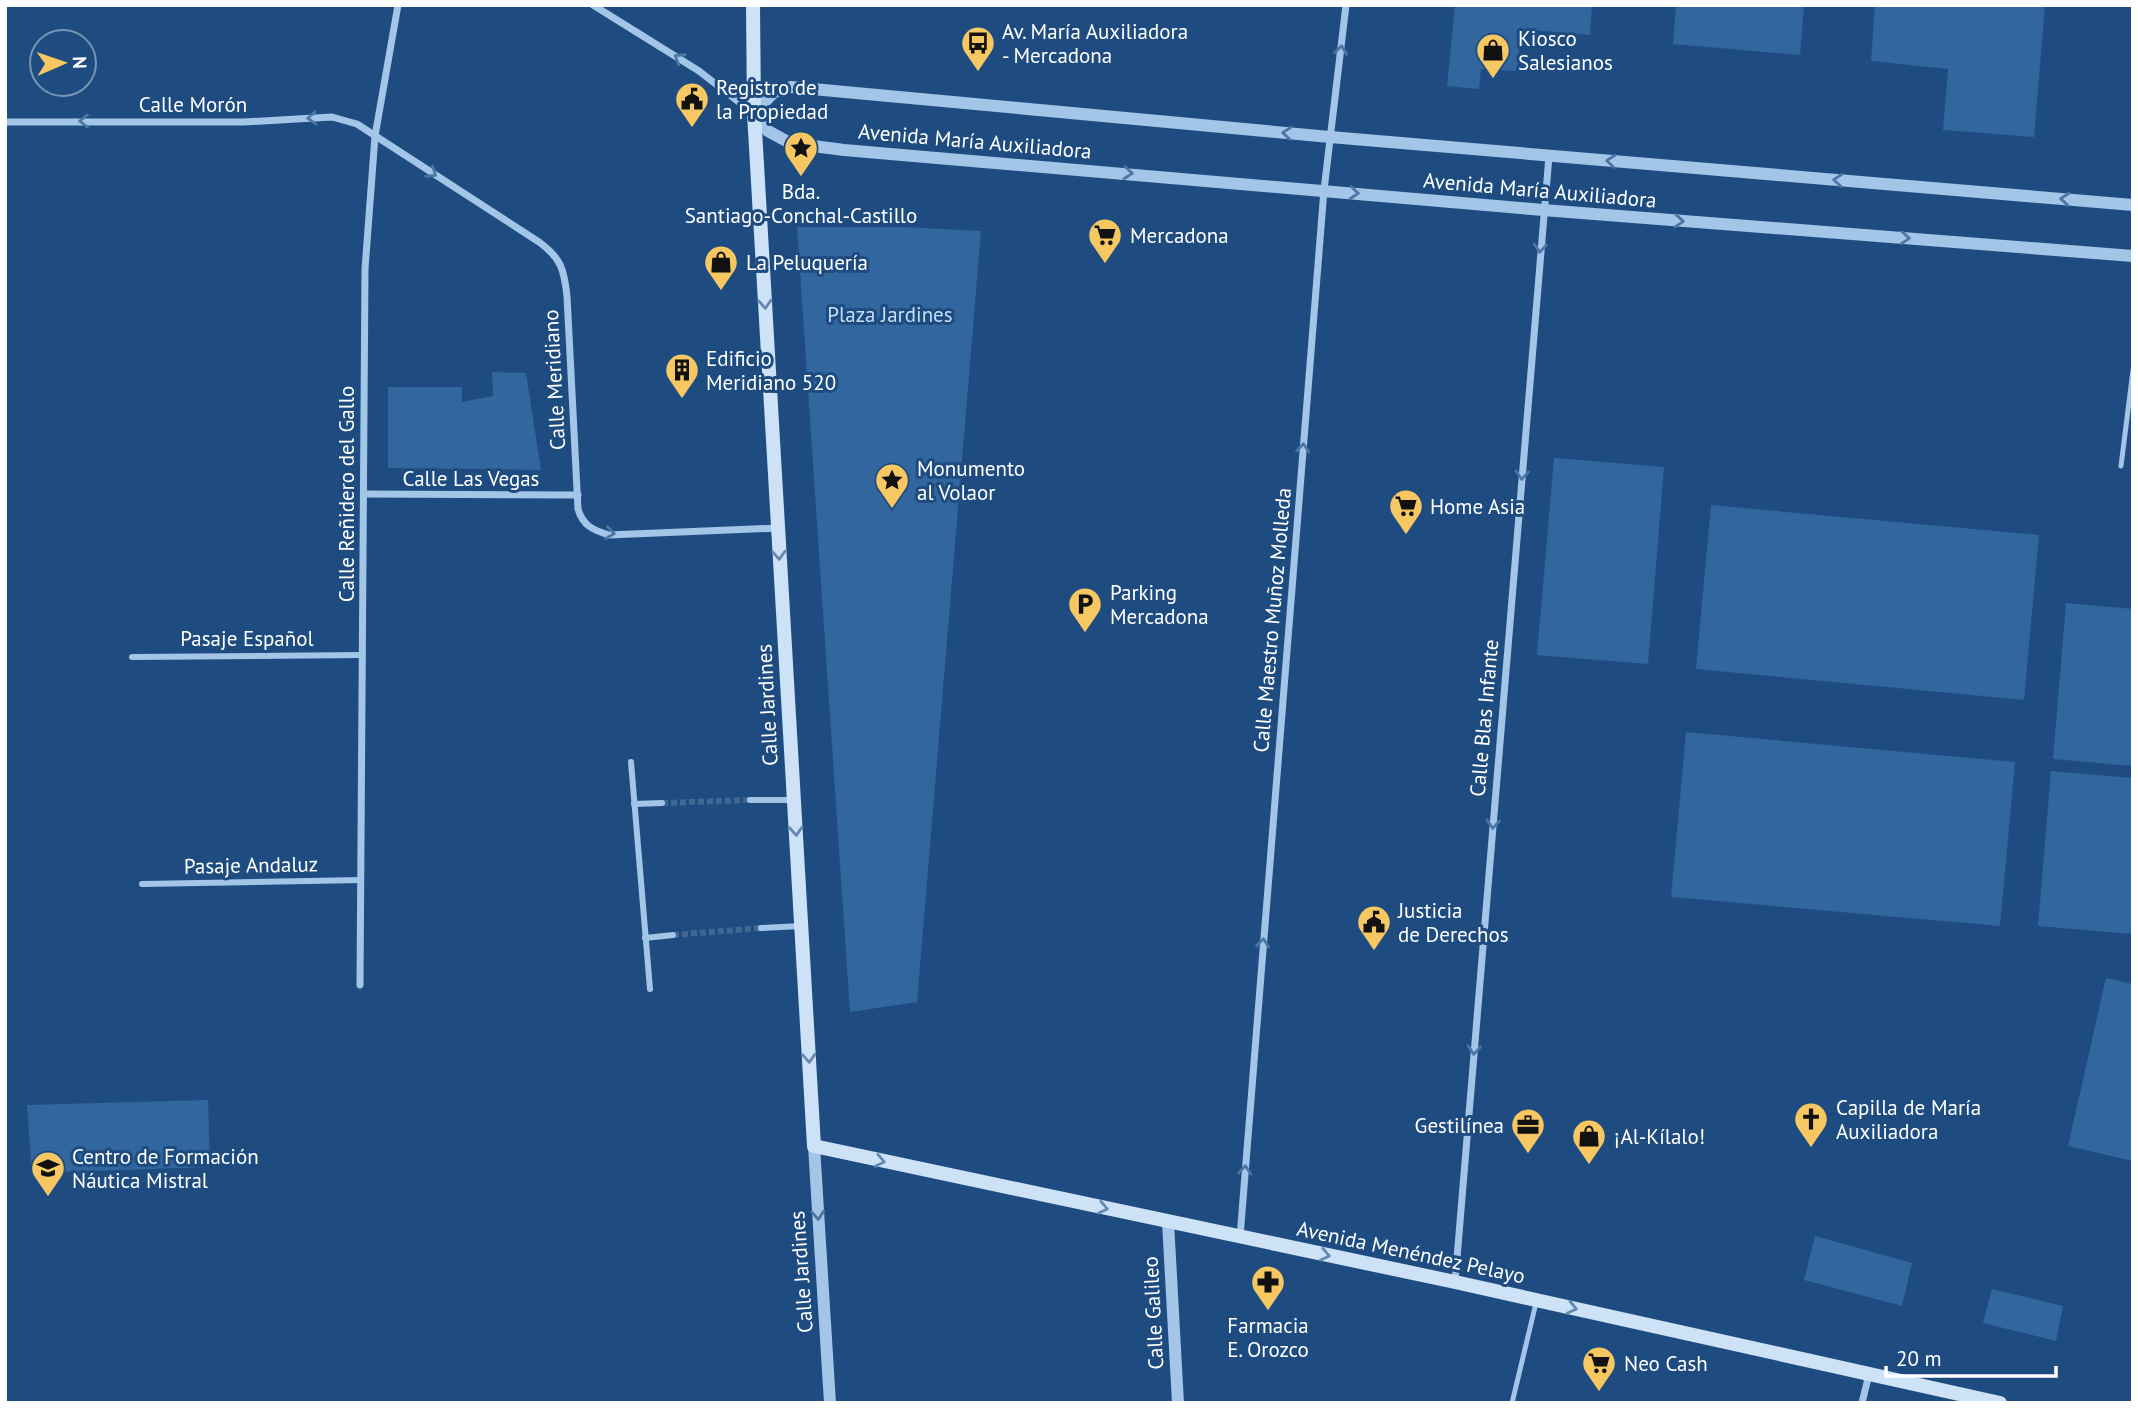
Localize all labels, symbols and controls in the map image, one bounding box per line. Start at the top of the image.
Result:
place label: Av. María Auxiliadora - Mercadona [1002,18,1188,69]
bus stop icon: Av. María Auxiliadora - Mercadona [959,24,997,73]
place label: Kiosco Salesianos [1518,25,1613,76]
north arrow [28,28,98,98]
shop icon: Kiosco Salesianos [1474,31,1512,80]
one-way arrow [1333,45,1348,56]
one-way arrow [674,53,687,66]
text: N [68,56,92,69]
place label: Registro de la Propiedad [716,74,828,125]
public building icon: Registro de la Propiedad [673,80,711,129]
street label: Calle Morón [139,91,247,118]
one-way arrow [306,111,317,126]
one-way arrow [78,113,89,129]
street label: Avenida María Auxiliadora [857,117,1093,165]
one-way arrow [1281,126,1292,141]
place icon: Bda. Santiago-Conchal-Castillo [782,129,820,178]
one-way arrow [1606,154,1617,169]
one-way arrow [425,165,438,178]
one-way arrow [1122,165,1133,180]
street label: Avenida María Auxiliadora [1422,166,1658,214]
one-way arrow [1832,173,1843,188]
place label: Bda. Santiago-Conchal-Castillo [685,178,917,229]
one-way arrow [1349,185,1360,200]
one-way arrow [2059,192,2070,207]
one-way arrow [1673,213,1684,228]
supermarket icon: Mercadona [1086,216,1124,265]
place label: Mercadona [1130,222,1229,249]
one-way arrow [1900,230,1911,245]
shop icon: La Peluquería [702,243,740,292]
one-way arrow [1533,243,1548,254]
place label: La Peluquería [746,249,868,276]
one-way arrow [758,298,773,309]
park label: Plaza Jardines [827,301,953,328]
street label: Calle Meridiano [537,309,571,451]
place label: Edificio Meridiano 520 [706,345,836,396]
building icon: Edificio Meridiano 520 [663,351,701,400]
street label: Calle Reñidero del Gallo [333,386,360,602]
one-way arrow [1295,442,1310,453]
place label: Monumento al Volaor [917,455,1025,506]
place icon: Monumento al Volaor [873,461,911,510]
street label: Calle Las Vegas [403,465,539,492]
one-way arrow [1515,470,1530,481]
street label: Calle Maestro Muñoz Molleda [1247,487,1297,753]
supermarket icon: Home Asia [1387,487,1425,536]
place label: Home Asia [1430,493,1525,520]
one-way arrow [604,525,616,540]
one-way arrow [772,550,787,561]
place label: Parking Mercadona [1110,579,1209,630]
parking icon: Parking Mercadona [1066,585,1104,634]
street label: Pasaje Español [180,625,314,652]
street label: Calle Blas Infante [1464,638,1504,798]
street label: Calle Jardines [750,643,784,767]
one-way arrow [1486,819,1501,830]
one-way arrow [788,826,803,837]
street label: Pasaje Andaluz [184,850,318,880]
place label: Justicia de Derechos [1397,897,1509,948]
public building icon: Justicia de Derechos [1355,903,1393,952]
one-way arrow [1255,937,1270,948]
one-way arrow [1467,1045,1482,1056]
one-way arrow [801,1053,816,1064]
place label: Capilla de María Auxiliadora [1836,1094,1981,1145]
church icon: Capilla de María Auxiliadora [1792,1100,1830,1149]
office icon: Gestilínea [1509,1106,1547,1155]
place label: Gestilínea [1415,1112,1504,1139]
shop icon: ¡Al-Kílalo! [1570,1117,1608,1166]
place label: ¡Al-Kílalo! [1614,1123,1705,1150]
place label: Centro de Formación Náutica Mistral [72,1143,259,1194]
school or university icon: Centro de Formación Náutica Mistral [29,1149,67,1198]
one-way arrow [874,1153,886,1167]
one-way arrow [1237,1164,1252,1175]
one-way arrow [1097,1199,1109,1214]
one-way arrow [810,1209,825,1220]
street label: Calle Jardines [783,1210,819,1334]
street label: Avenida Menéndez Pelayo [1294,1215,1528,1289]
one-way arrow [1319,1247,1331,1262]
street label: Calle Galileo [1137,1256,1169,1370]
pharmacy icon: Farmacia E. Orozco [1249,1263,1287,1312]
one-way arrow [1566,1299,1578,1314]
place label: Farmacia E. Orozco [1227,1312,1309,1363]
scale bar [1886,1334,2056,1378]
supermarket icon: Neo Cash [1580,1344,1618,1393]
text: 20 m [1896,1345,1942,1372]
place label: Neo Cash [1624,1350,1708,1377]

